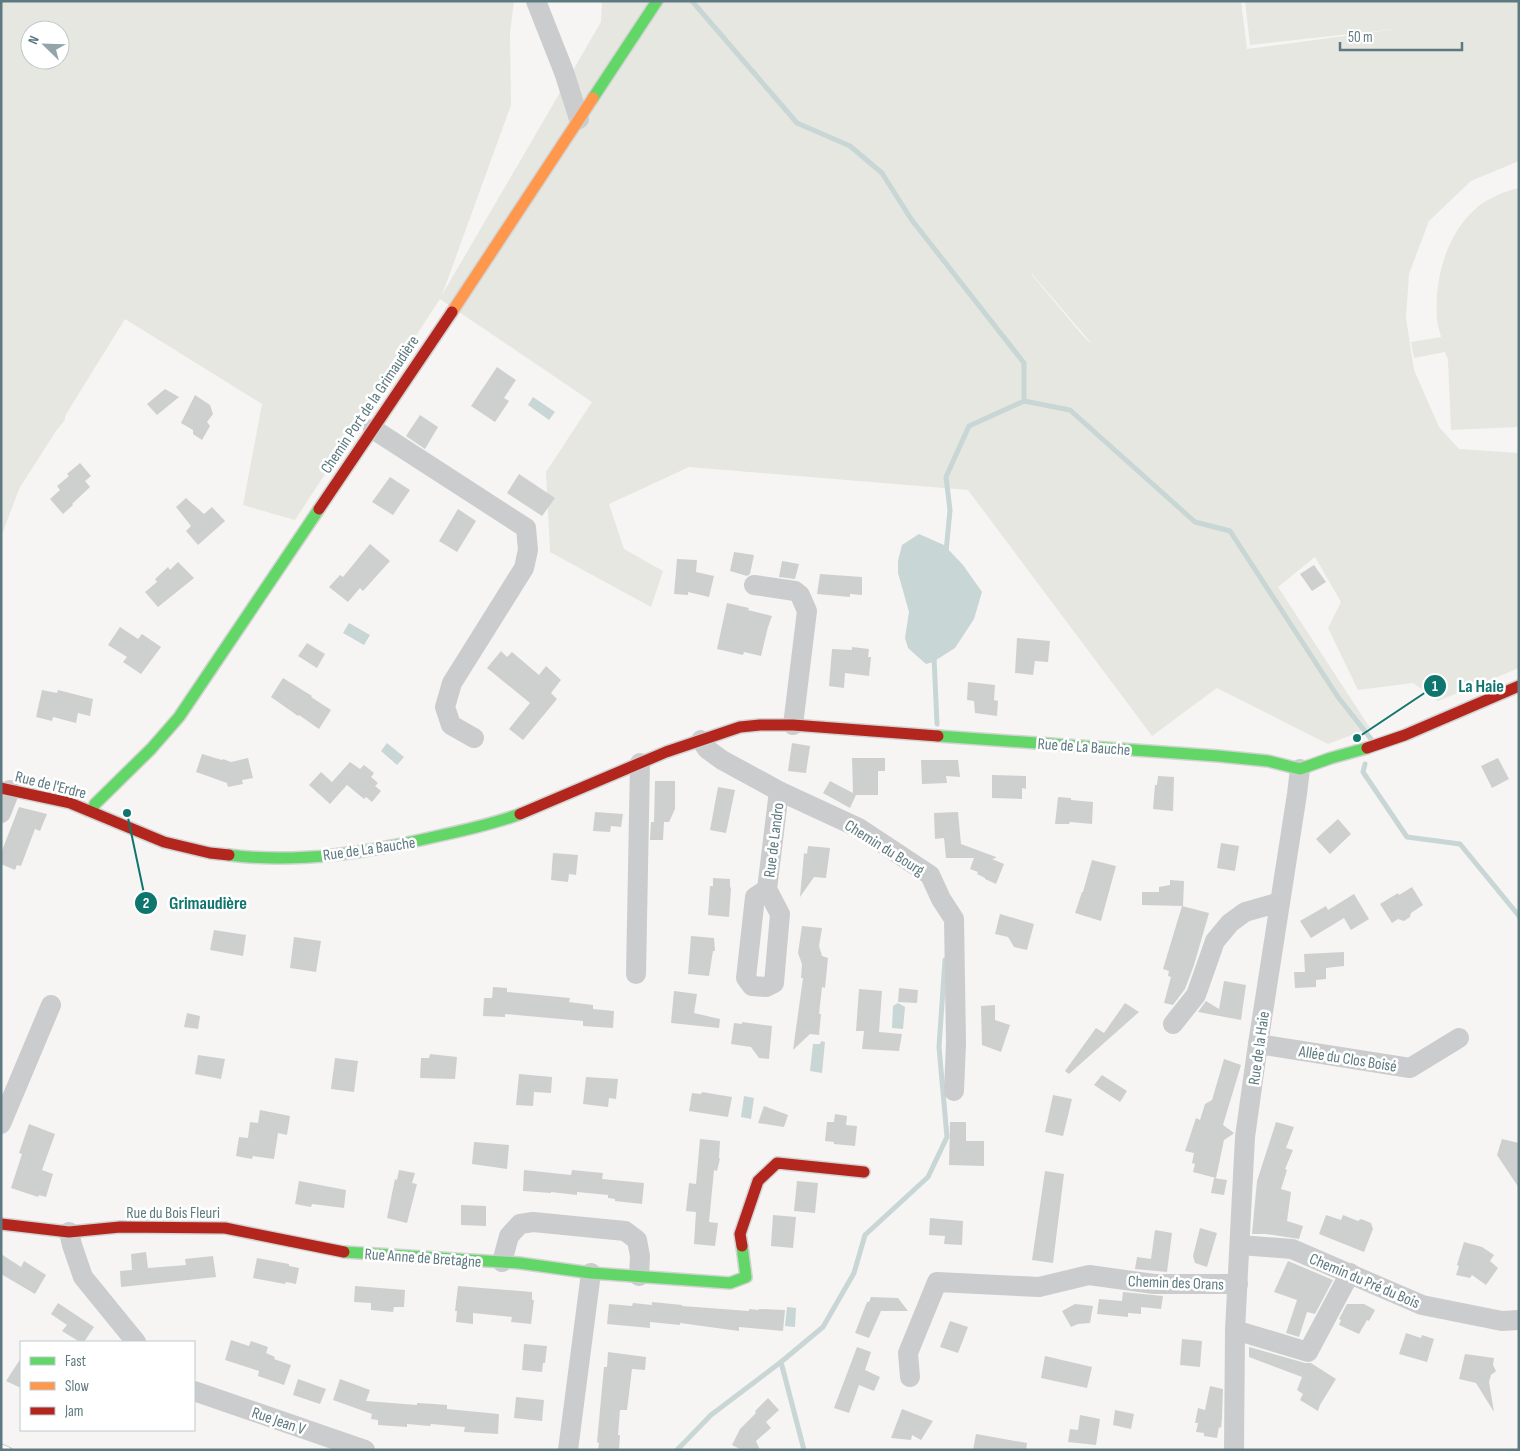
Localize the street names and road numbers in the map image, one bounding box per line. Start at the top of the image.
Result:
street label: Chemin Port de la Grimaudière [317,332,423,477]
street label: Rue de La Bauche [1037,735,1131,760]
street label: Rue de l'Erdre [13,767,88,803]
street label: Rue de Landro [760,802,789,879]
street label: Chemin du Bourg [841,816,928,880]
street label: Rue de La Bauche [322,834,417,865]
street label: Rue de la Haie [1245,1010,1274,1086]
street label: Allée du Clos Boisé [1296,1042,1398,1077]
street label: Rue du Bois Fleuri [126,1204,220,1223]
street label: Rue Anne de Bretagne [364,1245,482,1272]
street label: Chemin du Pré du Bois [1306,1250,1423,1313]
street label: Chemin des Orans [1128,1272,1225,1295]
street label: Rue Jean V [249,1403,309,1440]

